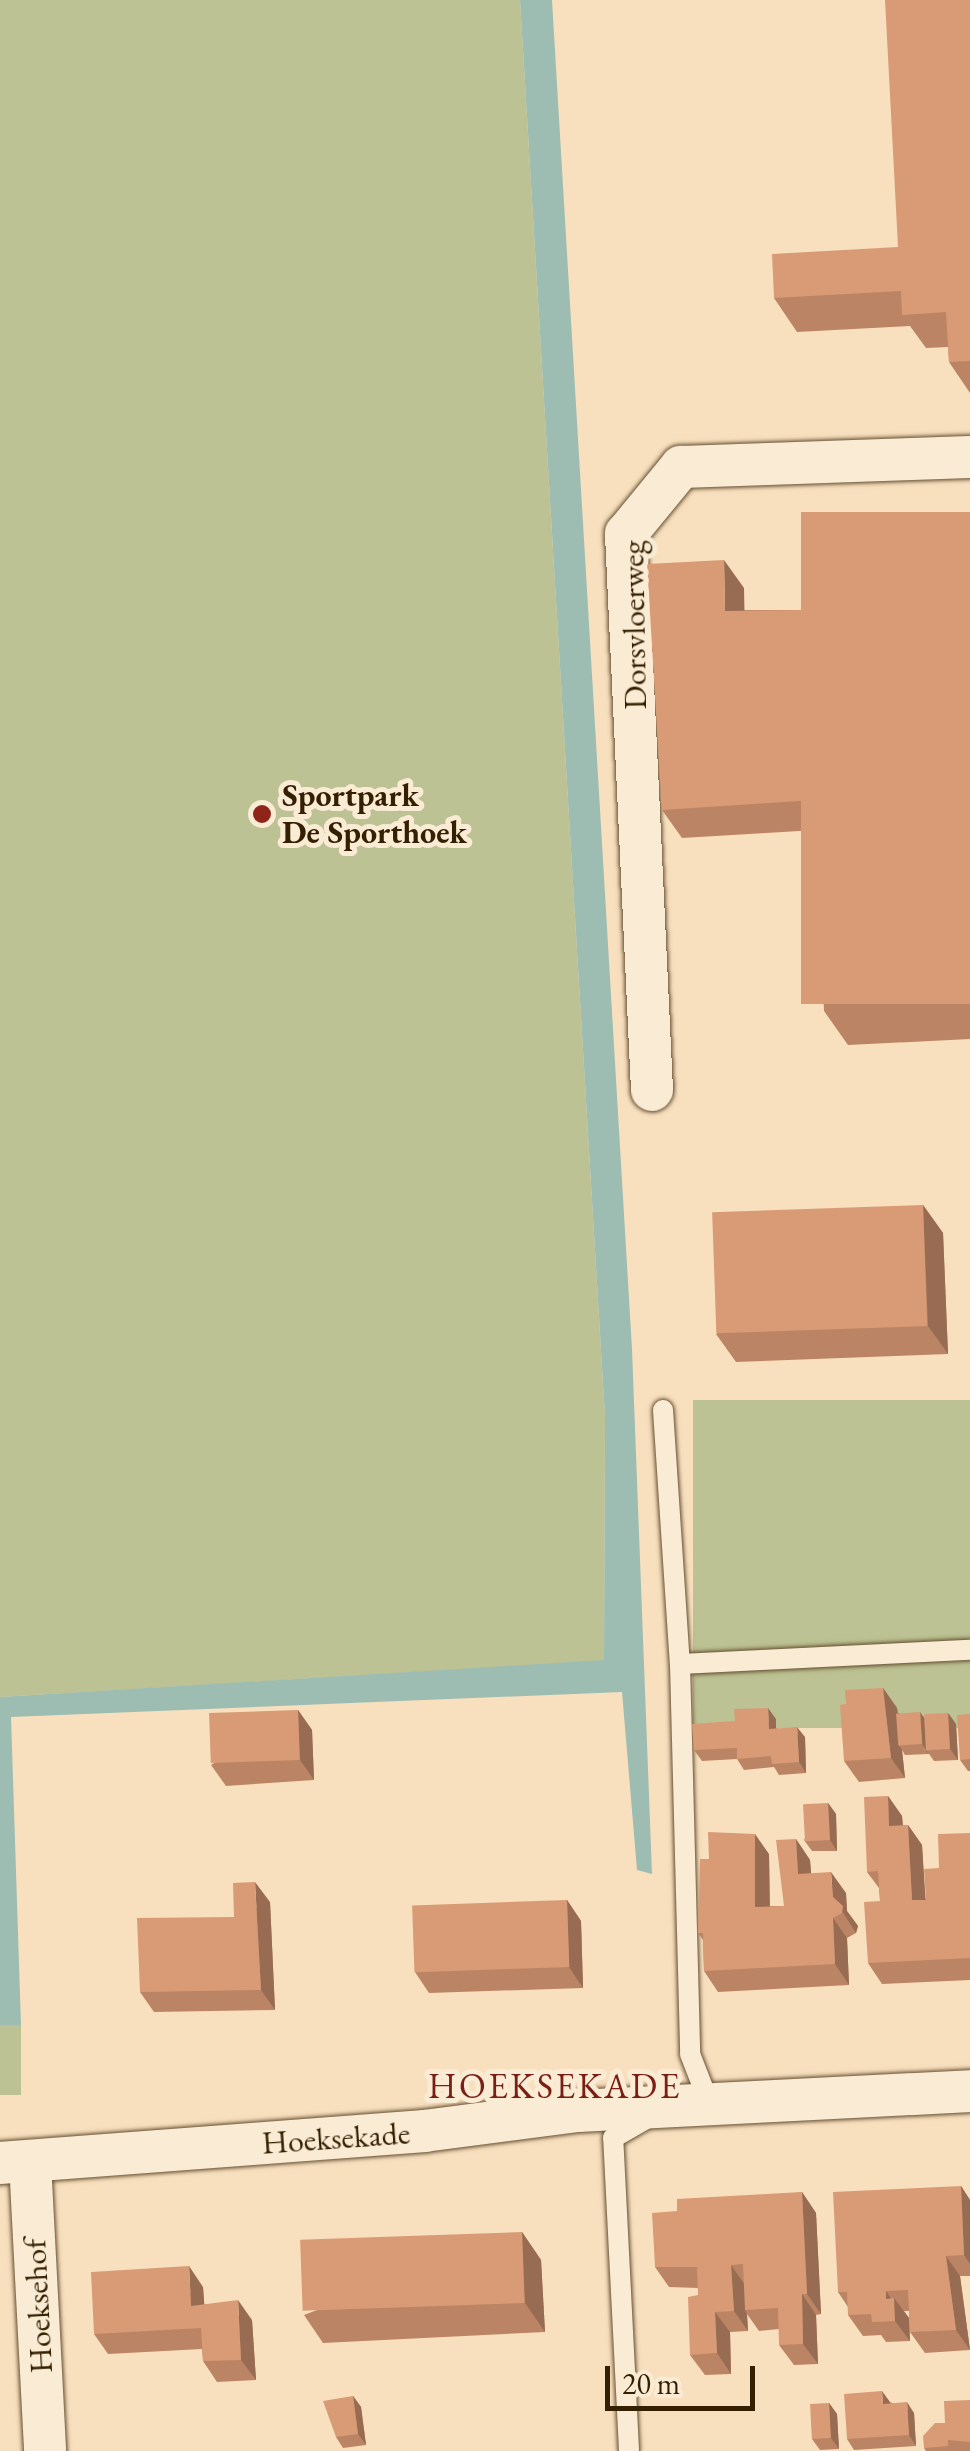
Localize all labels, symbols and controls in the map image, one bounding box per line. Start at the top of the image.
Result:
street label: Dorsvloerweg [613,540,655,710]
place label: Sportpark De Sporthoek [282,777,467,852]
marker: Sportpark De Sporthoek [251,803,273,825]
district label: HOEKSEKADE [428,2065,682,2107]
street label: Hoeksekade [261,2114,411,2162]
street label: Hoeksehof [15,2238,61,2374]
scale bar [610,2346,760,2408]
text: 20 m [622,2364,680,2403]

